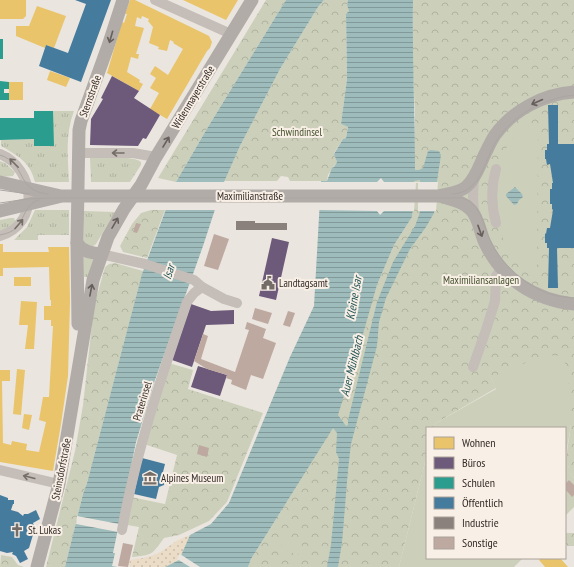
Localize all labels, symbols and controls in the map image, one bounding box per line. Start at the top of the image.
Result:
one-way arrow [107,30,114,43]
street label: Widenmayerstraße [169,62,218,131]
street label: Sternstraße [76,72,104,119]
one-way arrow [531,99,543,106]
park label: Schwindinsel [272,125,322,139]
one-way arrow [162,136,170,148]
one-way arrow [112,149,125,157]
one-way arrow [9,158,19,168]
street label: Maximilianstraße [217,189,284,203]
one-way arrow [112,217,120,229]
one-way arrow [14,220,23,230]
one-way arrow [477,224,485,236]
water label: Isar [159,261,178,281]
water label: Kleine Isar [342,273,365,321]
park label: Maximiliansanlagen [443,273,519,287]
public building icon: Landtagsamt [260,275,276,291]
place label: Landtagsamt [279,276,328,290]
one-way arrow [87,284,95,297]
water label: Auer Mühlbach [337,333,366,398]
street label: Praterinsel [129,379,155,422]
legend [426,427,566,559]
text: Wohnen [462,435,496,450]
street label: Steinsdorfstraße [48,437,74,501]
text: Büros [462,455,485,470]
museum icon: Alpines Museum [142,470,158,486]
place label: Alpines Museum [161,471,223,485]
one-way arrow [23,473,36,481]
text: Schulen [462,475,495,490]
text: Öffentlich [462,495,503,510]
text: Industrie [462,515,499,530]
church icon: St. Lukas [9,522,25,538]
place label: St. Lukas [28,523,61,537]
text: Sonstige [462,535,498,550]

